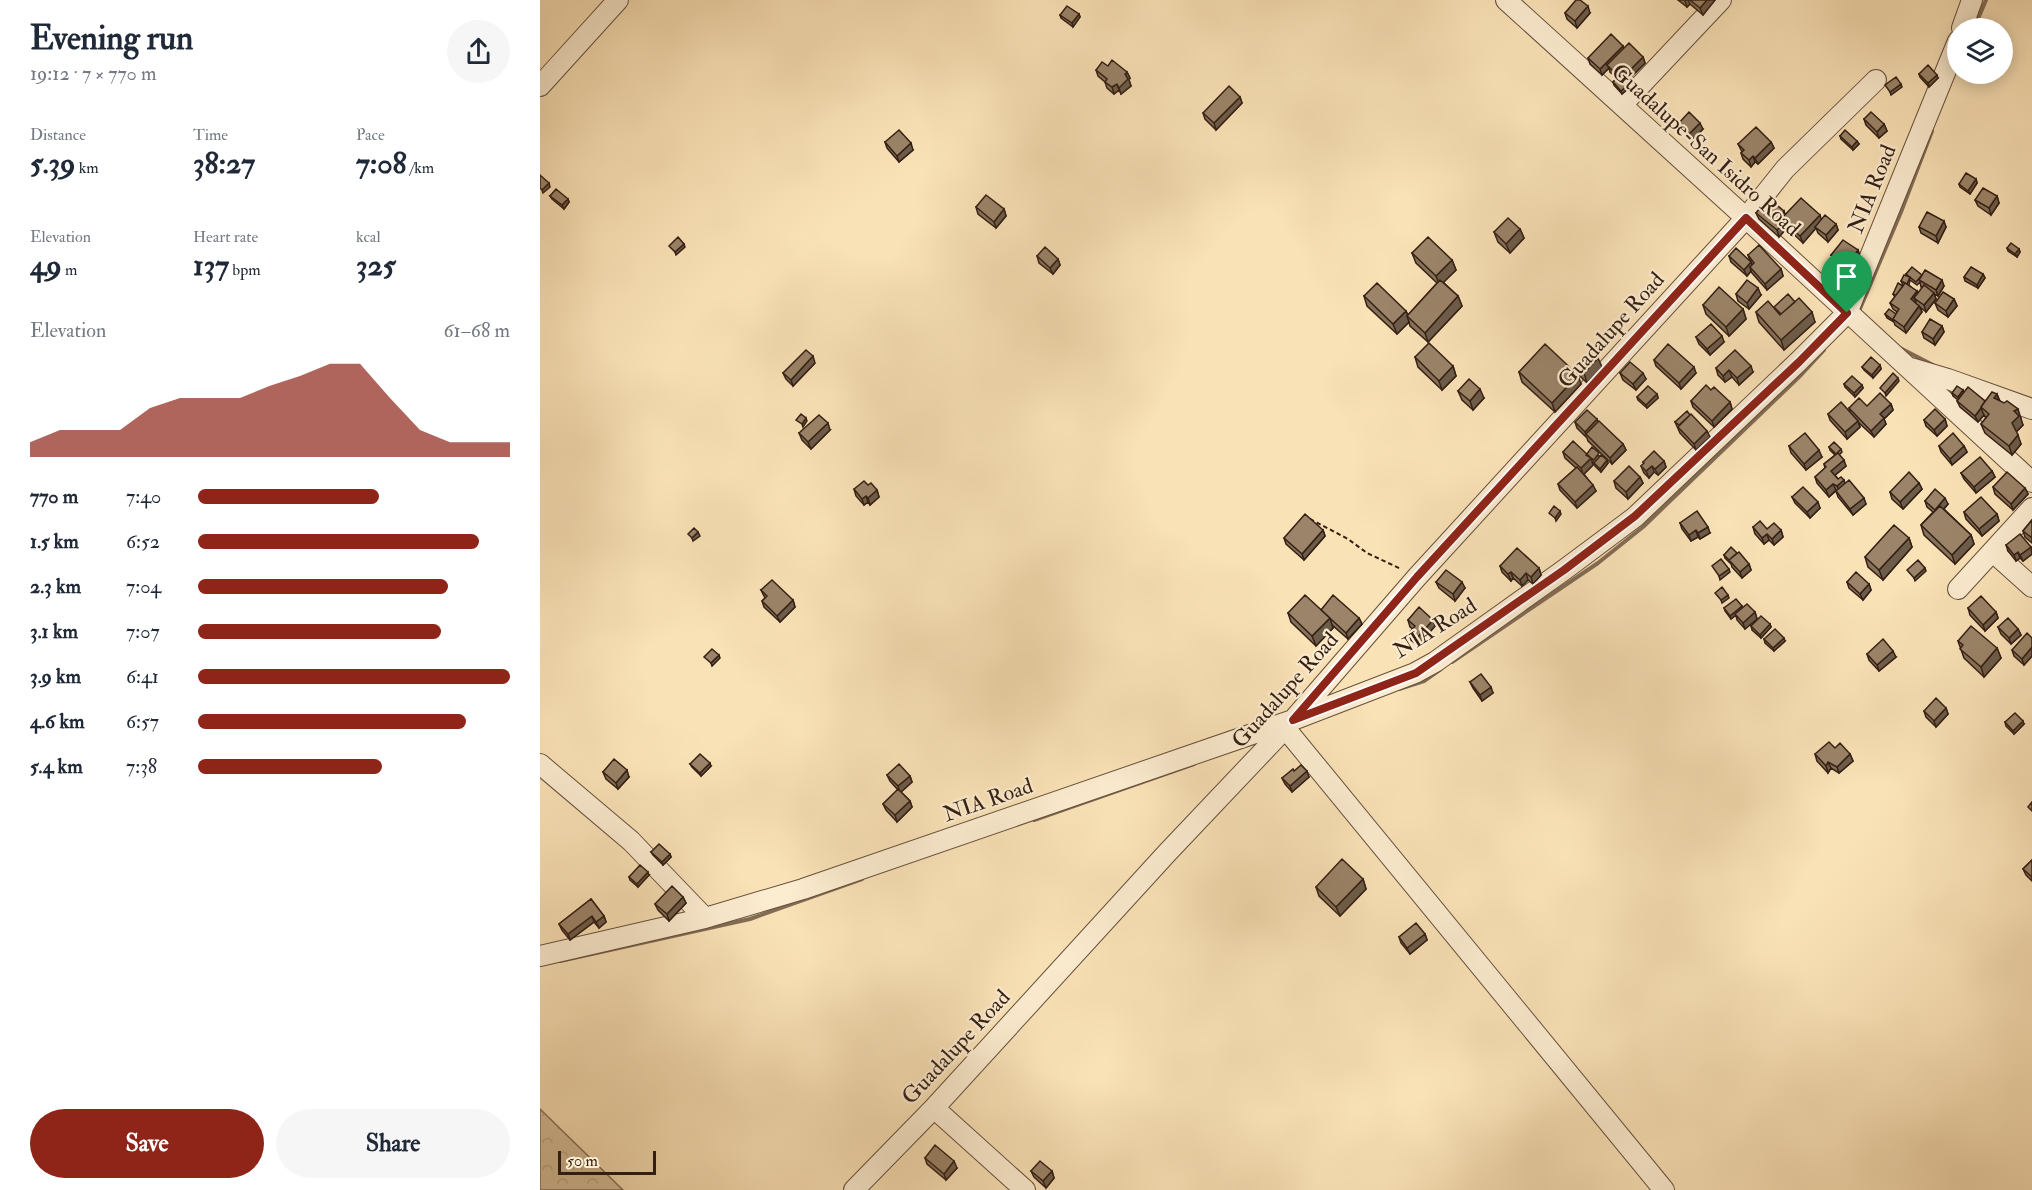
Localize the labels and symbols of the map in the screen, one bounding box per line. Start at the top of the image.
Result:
street label: Guadalupe-San Isidro Road [1605,58,1807,243]
street label: NIA Road [1842,140,1902,237]
pin [1821,251,1872,313]
street label: Guadalupe Road [1552,266,1671,395]
street label: NIA Road [1388,591,1482,665]
street label: Guadalupe Road [1226,626,1345,755]
street label: NIA Road [939,772,1037,828]
street label: Guadalupe Road [896,984,1017,1111]
scale bar [558,1148,656,1176]

